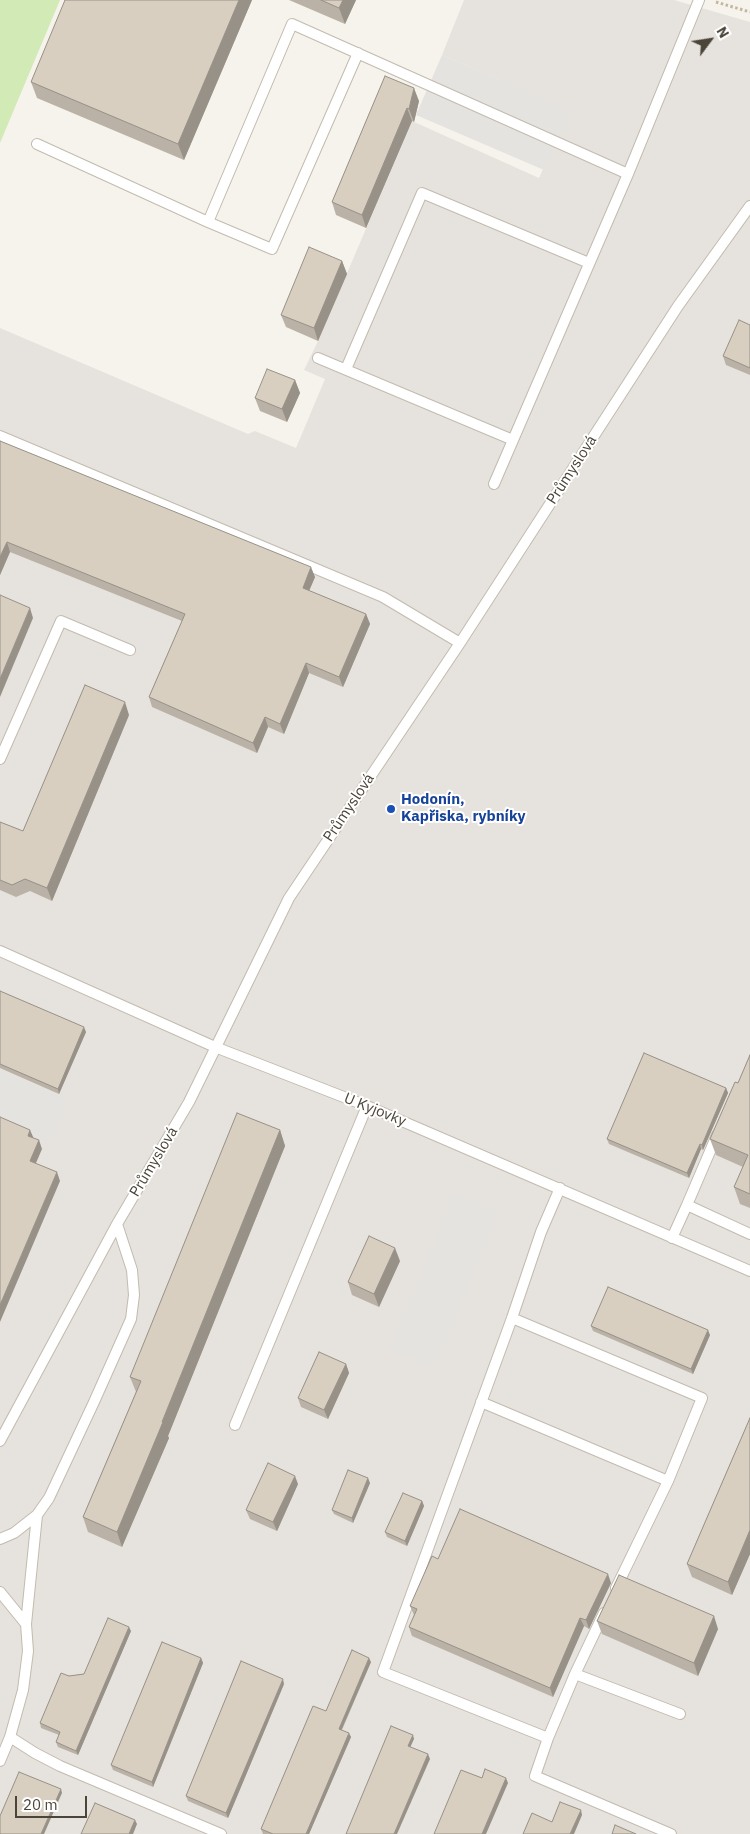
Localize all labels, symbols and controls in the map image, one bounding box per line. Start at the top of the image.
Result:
north arrow [685,15,735,65]
text: N [713,23,733,41]
street label: Průmyslová [543,432,601,508]
street label: Průmyslová [320,771,378,845]
place label: Hodonín, Kapřiska, rybníky [401,791,525,826]
marker: Hodonín, Kapřiska, rybníky [385,803,397,815]
street label: U Kyjovky [341,1089,409,1131]
street label: Průmyslová [126,1124,182,1200]
scale bar [18,1786,90,1818]
text: 20 m [23,1795,58,1814]

